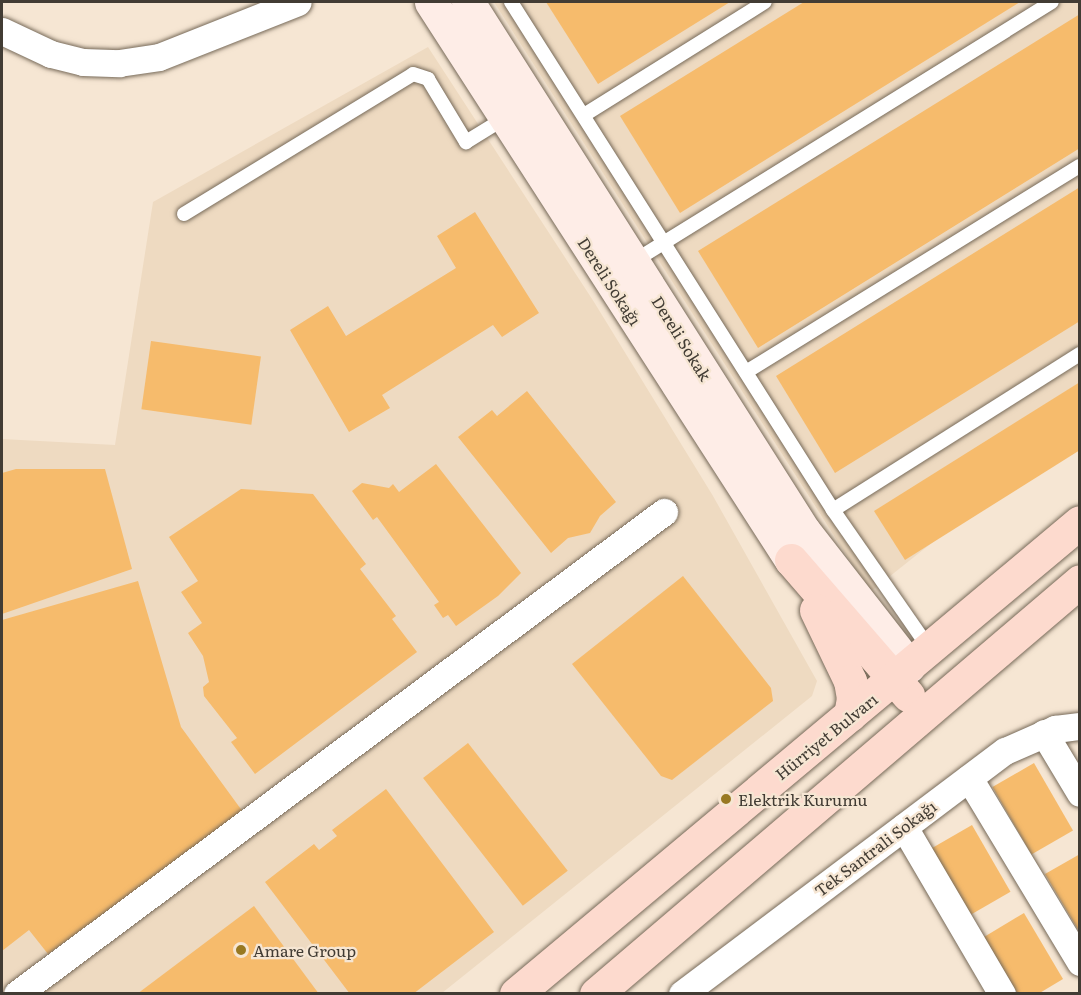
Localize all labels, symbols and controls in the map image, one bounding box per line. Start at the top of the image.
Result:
street label: Dereli Sokağı [574,233,646,329]
street label: Dereli Sokak [648,292,716,384]
street label: Hürriyet Bulvarı [771,689,881,783]
place label: Elektrik Kurumu [738,789,867,809]
marker: Elektrik Kurumu [719,792,733,806]
street label: Tek Santrali Sokağı [810,796,940,900]
place label: Amare Group [253,940,356,960]
marker: Amare Group [234,943,248,957]

